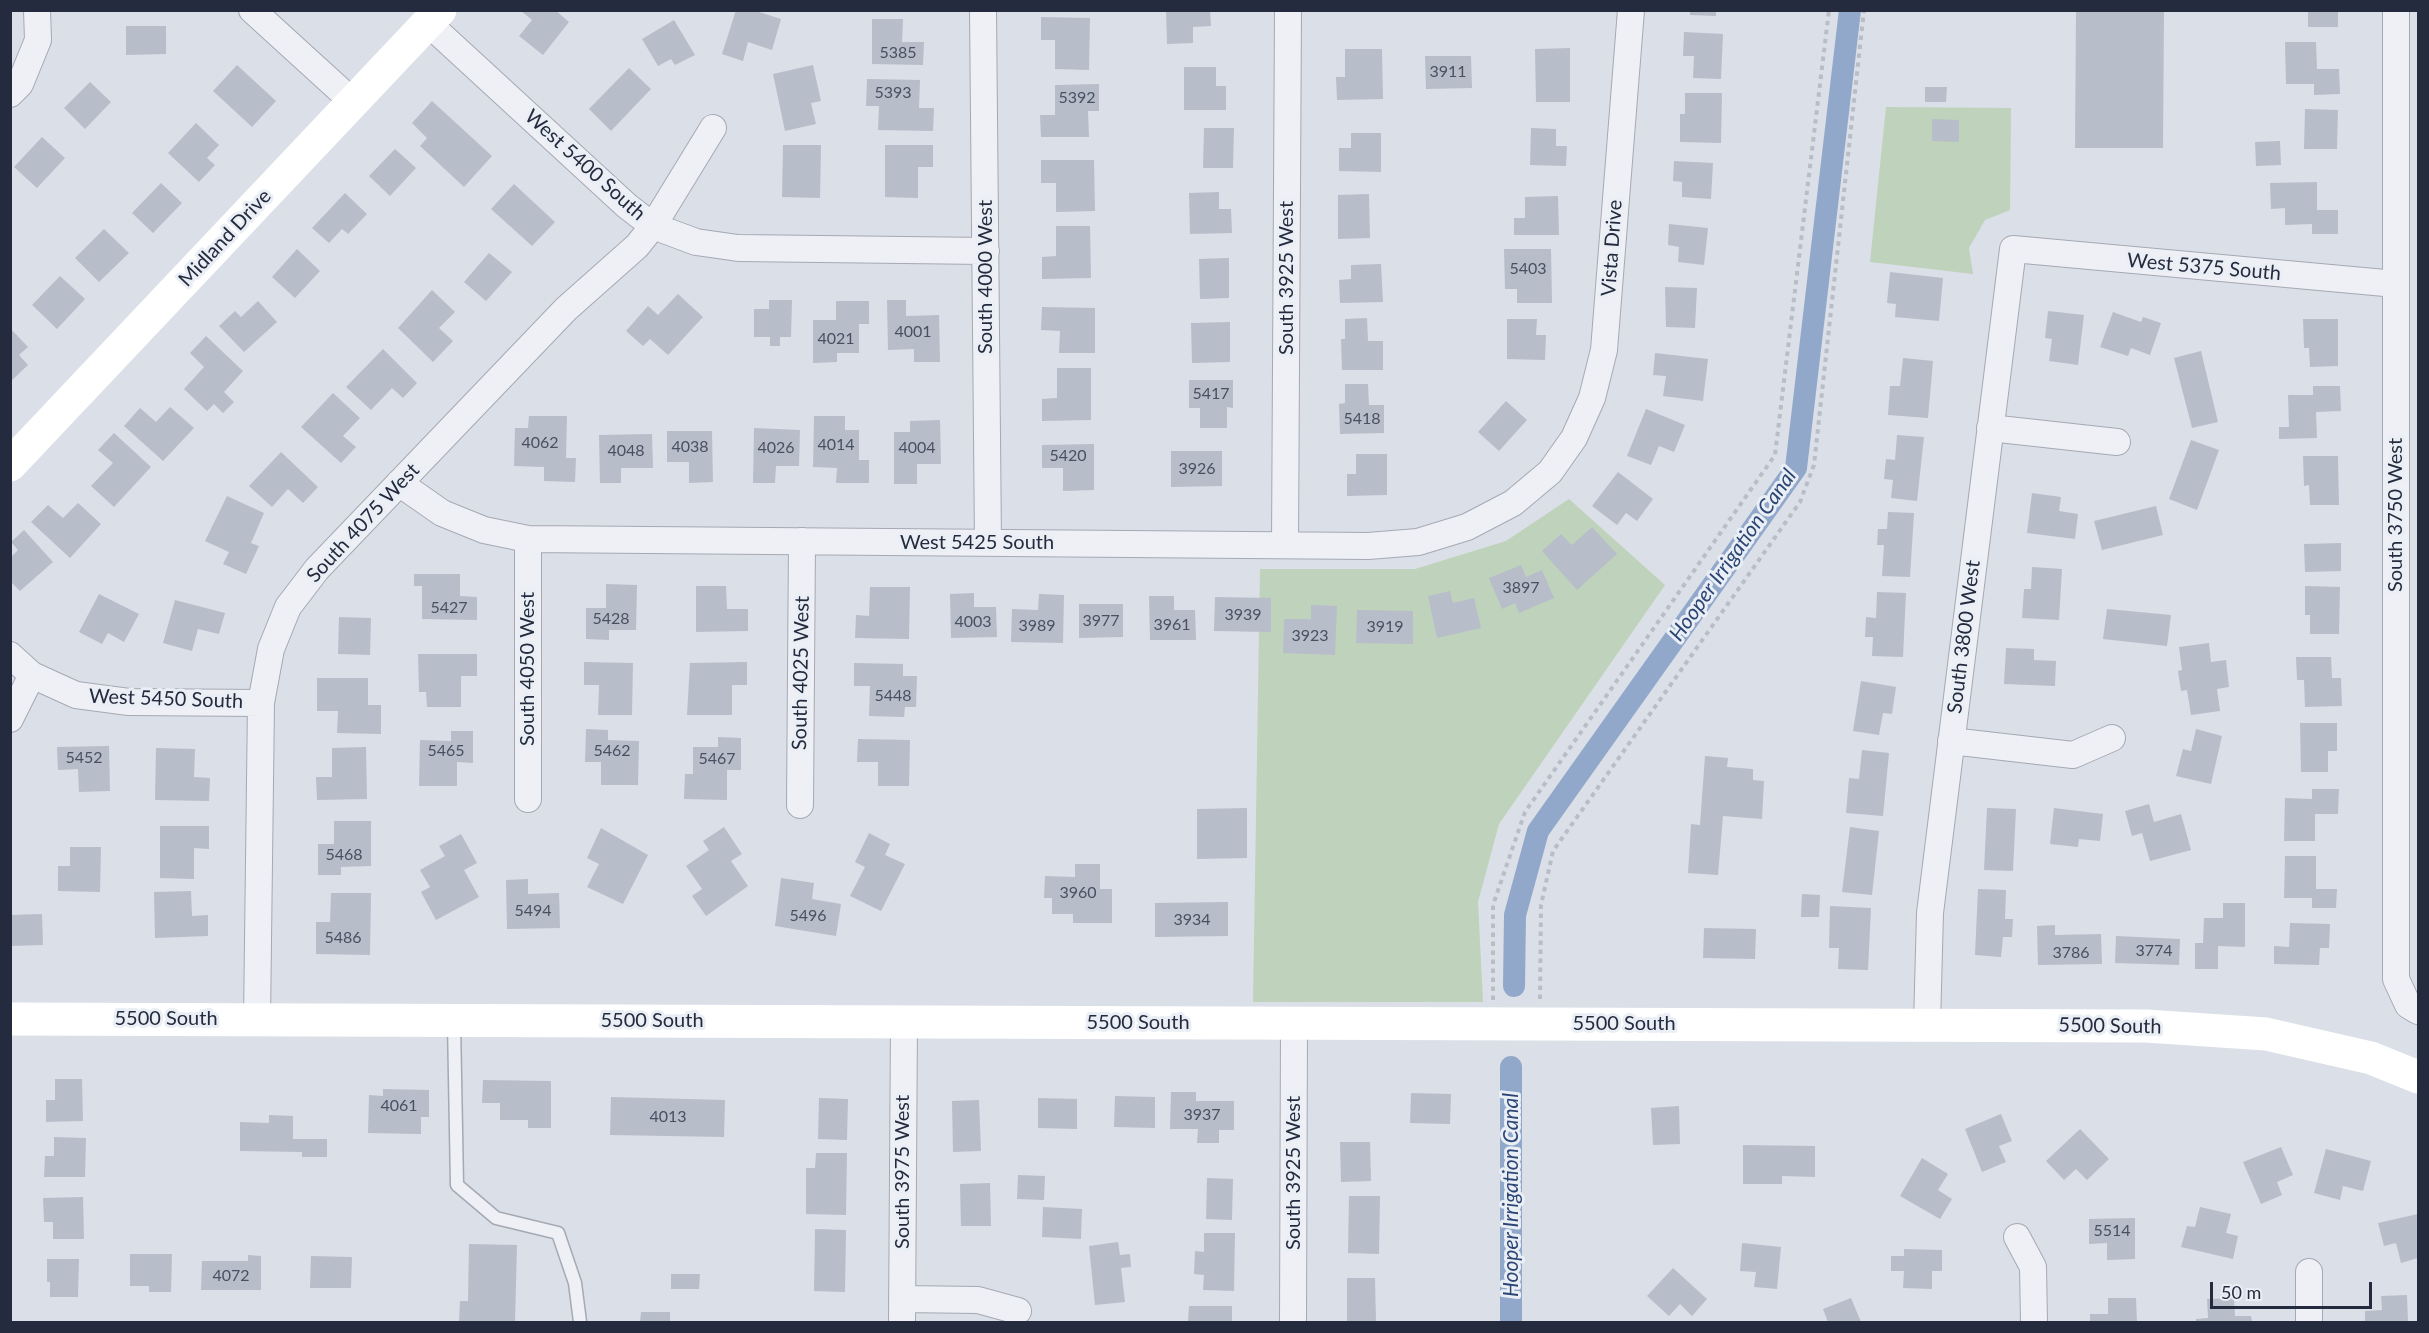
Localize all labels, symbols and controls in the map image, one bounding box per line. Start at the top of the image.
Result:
house number: 5385 [879,43,917,63]
house number: 3911 [1429,62,1467,82]
house number: 5393 [874,83,912,103]
house number: 5392 [1058,88,1096,108]
street label: West 5400 South [520,104,650,226]
street label: Midland Drive [174,184,276,292]
street label: Vista Drive [1597,199,1627,297]
street label: South 4000 West [974,200,998,354]
street label: South 3925 West [1275,201,1299,355]
street label: West 5375 South [2126,248,2282,286]
house number: 5403 [1509,259,1547,279]
house number: 4001 [894,322,932,342]
house number: 4021 [817,329,855,349]
house number: 5417 [1192,384,1230,404]
house number: 5418 [1343,409,1381,429]
house number: 4062 [521,433,559,453]
house number: 4014 [817,435,855,455]
house number: 4038 [671,437,709,457]
house number: 4026 [757,438,795,458]
house number: 4004 [898,438,936,458]
street label: South 3750 West [2384,438,2408,592]
house number: 4048 [607,441,645,461]
house number: 5420 [1049,446,1087,466]
street label: South 4075 West [302,458,424,588]
house number: 3926 [1178,459,1216,479]
water label: Hooper Irrigation Canal [1664,464,1802,646]
street label: West 5425 South [900,531,1054,555]
street label: South 3800 West [1943,559,1985,715]
house number: 3897 [1502,578,1540,598]
street label: South 4050 West [516,592,540,746]
street label: South 4025 West [788,596,814,750]
house number: 5427 [430,598,468,618]
house number: 3939 [1224,605,1262,625]
house number: 5428 [592,609,630,629]
house number: 3977 [1082,611,1120,631]
house number: 4003 [954,612,992,632]
house number: 3961 [1153,615,1191,635]
house number: 3989 [1018,616,1056,636]
house number: 3919 [1366,617,1404,637]
house number: 3923 [1291,626,1329,646]
street label: West 5450 South [89,684,243,714]
house number: 5448 [874,686,912,706]
house number: 5465 [427,741,465,761]
house number: 5462 [593,741,631,761]
house number: 5452 [65,748,103,768]
house number: 5467 [698,749,736,769]
house number: 5468 [325,845,363,865]
house number: 3960 [1059,883,1097,903]
house number: 5494 [514,901,552,921]
house number: 5496 [789,906,827,926]
house number: 3934 [1173,910,1211,930]
house number: 5486 [324,928,362,948]
house number: 3774 [2135,941,2173,961]
house number: 3786 [2052,943,2090,963]
street label: 5500 South [114,1007,218,1031]
street label: 5500 South [600,1009,704,1033]
street label: 5500 South [1086,1011,1190,1035]
street label: 5500 South [1572,1012,1676,1036]
street label: 5500 South [2058,1013,2162,1039]
water label: Hooper Irrigation Canal [1498,1093,1524,1297]
street label: South 3975 West [891,1095,915,1249]
house number: 4061 [380,1096,418,1116]
street label: South 3925 West [1282,1096,1306,1250]
house number: 3937 [1183,1105,1221,1125]
house number: 4013 [649,1107,687,1127]
house number: 5514 [2093,1221,2131,1241]
house number: 4072 [212,1266,250,1286]
scale bar [2213,1270,2375,1308]
text: 50 m [2221,1281,2261,1303]

